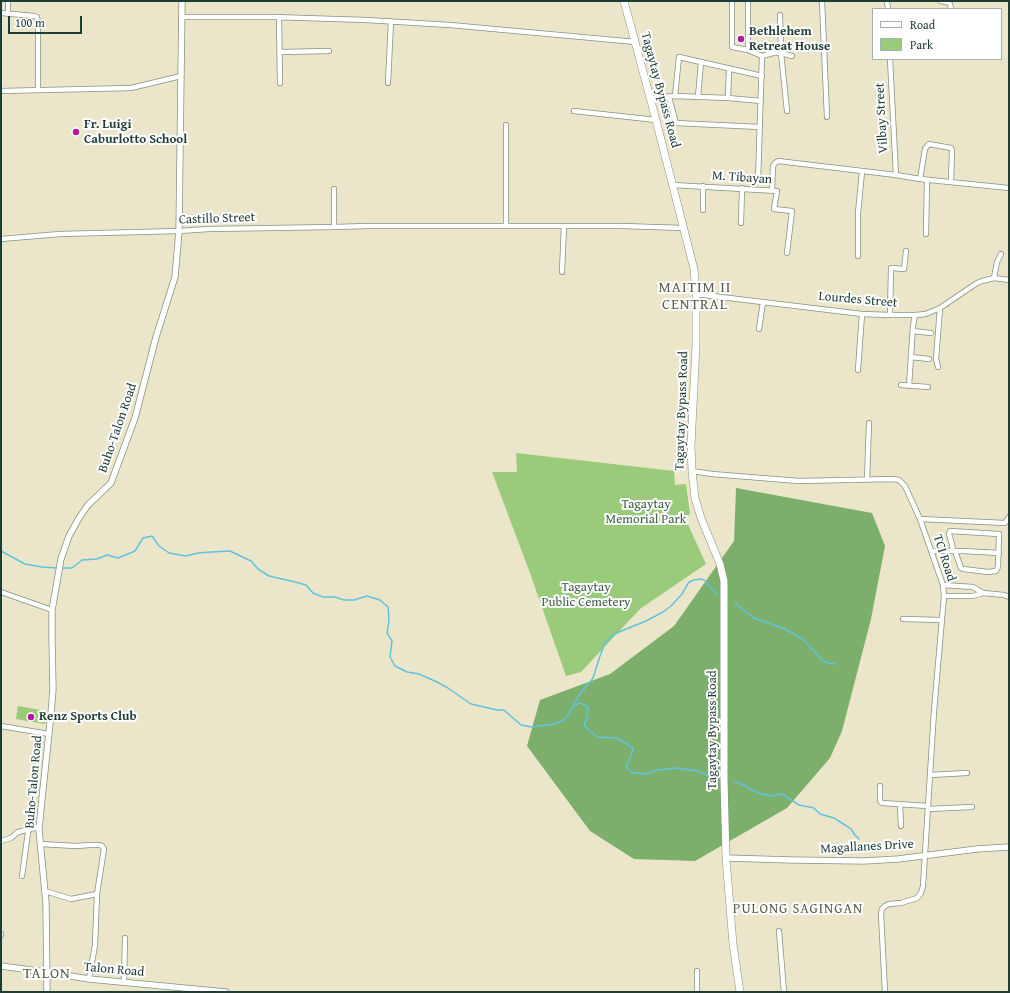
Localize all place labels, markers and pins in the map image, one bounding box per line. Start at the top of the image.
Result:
place label: Bethlehem Retreat House [749,24,830,55]
marker: Bethlehem Retreat House [736,34,746,44]
place label: Fr. Luigi Caburlotto School [84,117,187,148]
marker: Fr. Luigi Caburlotto School [71,127,81,137]
place label: Renz Sports Club [39,709,137,725]
marker: Renz Sports Club [26,712,36,722]

